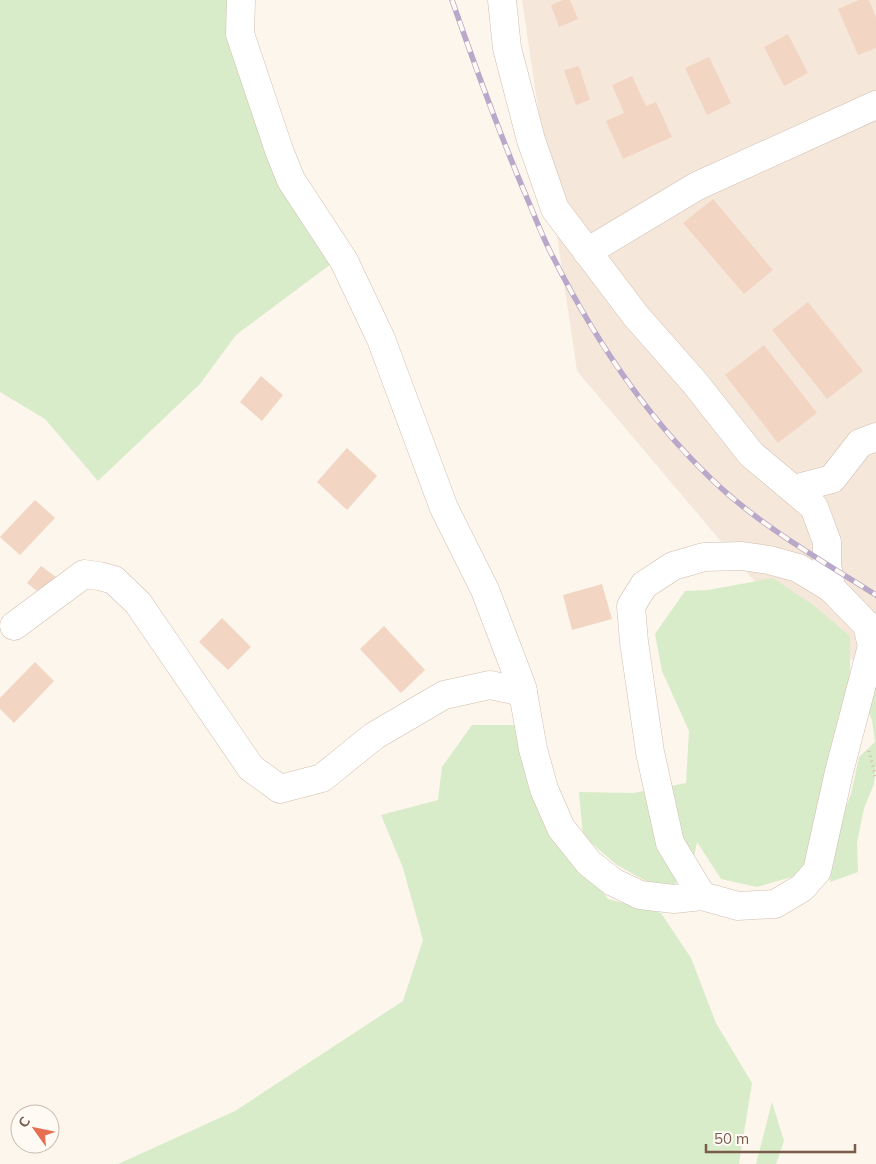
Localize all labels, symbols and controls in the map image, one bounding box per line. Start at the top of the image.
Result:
north arrow [10,1104,60,1154]
text: С [14,1113,34,1131]
scale bar [706,1122,855,1154]
text: 50 m [714,1129,749,1148]

